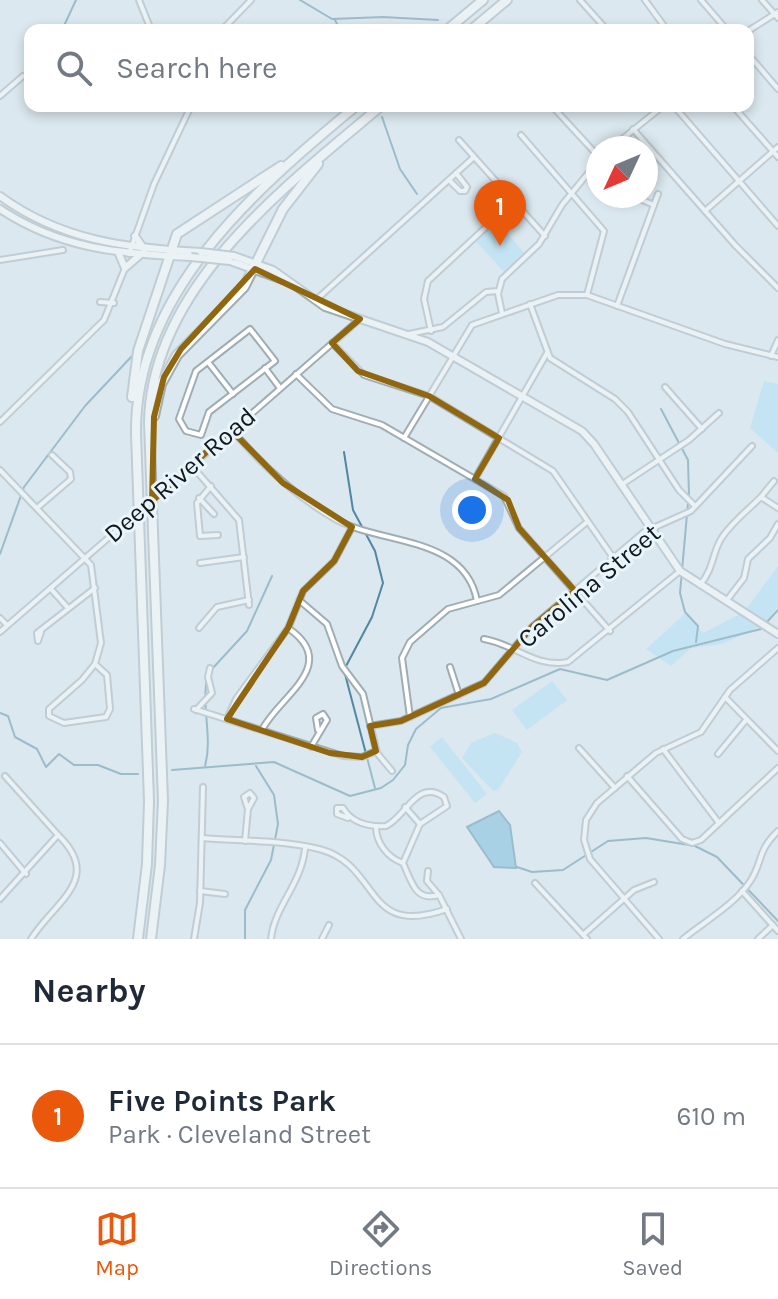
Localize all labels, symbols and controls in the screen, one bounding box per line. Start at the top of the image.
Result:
search box [24,24,754,112]
icon: search [52,46,96,90]
text: Search here [116,50,277,86]
north arrow [586,136,658,208]
pin: 1 [474,180,526,246]
street label: Deep River Road [98,401,262,549]
your location [452,490,492,530]
street label: Carolina Street [511,517,667,655]
text: Nearby [32,971,146,1011]
text: Five Points Park [108,1083,336,1119]
text: 1 [53,1101,63,1132]
text: 610 m [677,1101,746,1132]
text: Park · Cleveland Street [108,1119,371,1150]
tab: Map [95,1207,139,1281]
tab: Directions [329,1207,432,1281]
tab: Saved [622,1207,683,1281]

